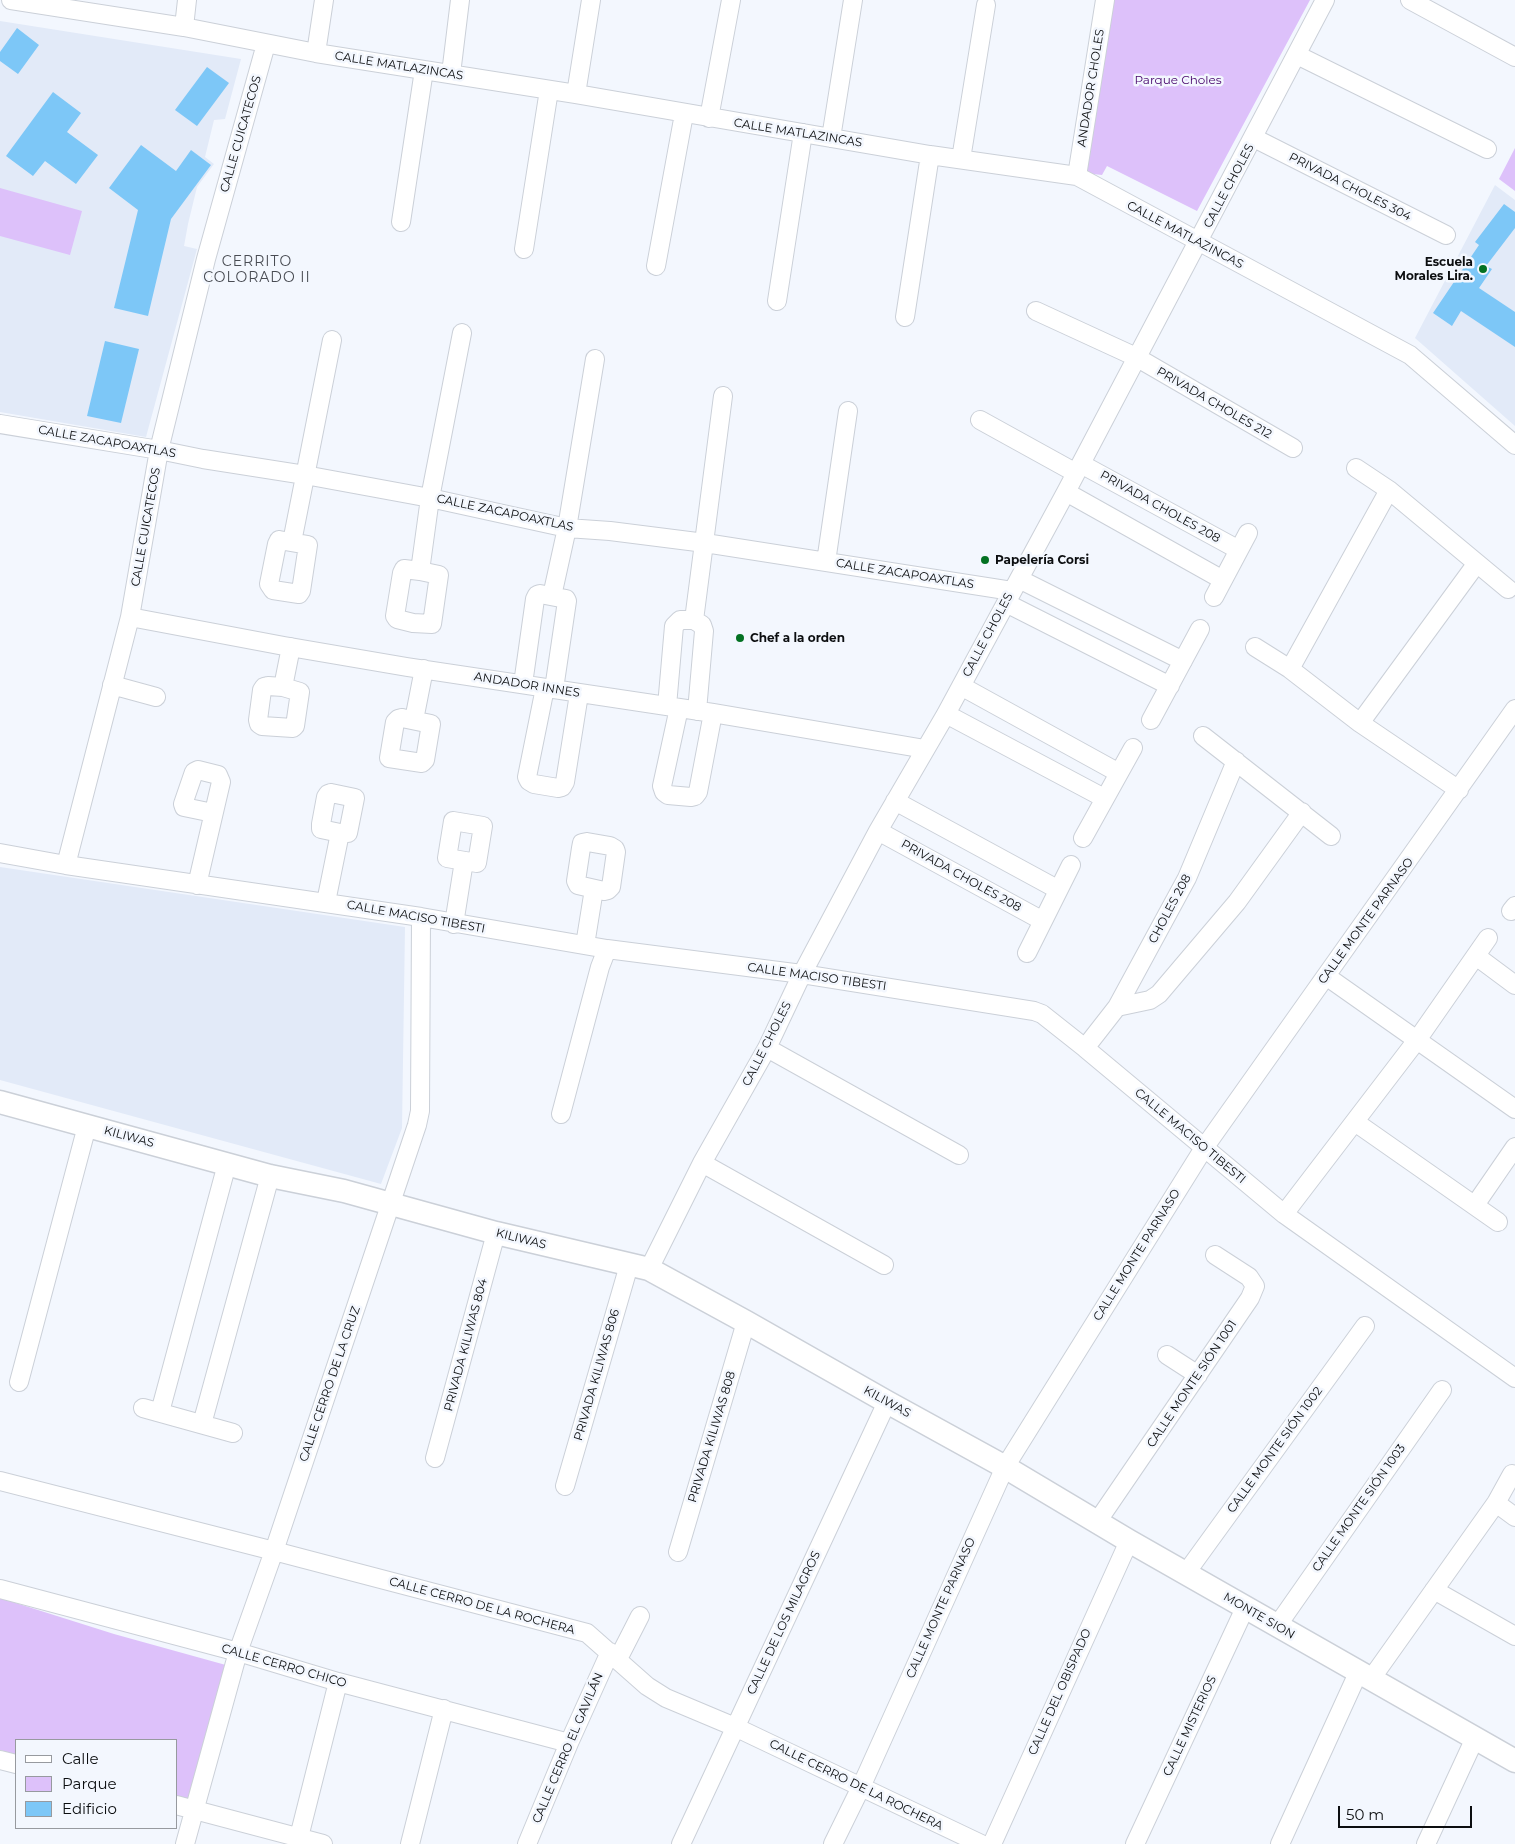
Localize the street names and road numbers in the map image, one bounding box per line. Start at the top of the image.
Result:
street label: ANDADOR CHOLES [1075,28,1107,148]
street label: CALLE MATLAZINCAS [334,49,464,83]
street label: CALLE CUICATECOS [217,74,265,194]
street label: CALLE MATLAZINCAS [733,116,863,150]
street label: CALLE CHOLES [1201,142,1257,230]
street label: PRIVADA CHOLES 304 [1286,150,1414,224]
street label: CALLE MATLAZINCAS [1124,198,1246,272]
street label: PRIVADA CHOLES 212 [1154,364,1274,442]
street label: CALLE ZACAPOAXTLAS [37,423,177,461]
street label: CALLE CUICATECOS [128,466,164,588]
street label: PRIVADA CHOLES 208 [1097,468,1223,546]
street label: CALLE ZACAPOAXTLAS [435,491,575,535]
street label: CALLE ZACAPOAXTLAS [835,556,975,592]
street label: CALLE CHOLES [960,591,1016,679]
street label: ANDADOR INNES [473,670,581,700]
street label: PRIVADA CHOLES 208 [898,837,1024,915]
street label: CALLE MONTE PARNASO [1315,855,1417,987]
street label: CHOLES 208 [1146,872,1194,946]
street label: CALLE MACISO TIBESTI [346,898,486,936]
street label: CALLE MACISO TIBESTI [747,960,887,994]
street label: CALLE CHOLES [739,999,795,1089]
street label: CALLE MACISO TIBESTI [1132,1085,1248,1187]
street label: KILIWAS [102,1123,156,1151]
street label: CALLE MONTE PARNASO [1090,1186,1184,1324]
street label: KILIWAS [494,1226,548,1252]
street label: PRIVADA KILIWAS 804 [441,1277,491,1413]
street label: CALLE CERRO DE LA CRUZ [297,1304,363,1464]
street label: PRIVADA KILIWAS 806 [571,1308,623,1442]
street label: CALLE MONTE SIÓN 1001 [1144,1318,1240,1450]
street label: PRIVADA KILIWAS 808 [685,1370,739,1504]
street label: KILIWAS [861,1383,913,1421]
street label: CALLE MONTE SIÓN 1002 [1224,1384,1326,1516]
street label: CALLE MONTE SIÓN 1003 [1309,1441,1409,1575]
street label: CALLE MONTE PARNASO [903,1535,979,1681]
street label: CALLE DE LOS MILAGROS [744,1549,824,1697]
street label: CALLE CERRO DE LA ROCHERA [388,1574,576,1638]
street label: MONTE SION [1221,1590,1297,1642]
street label: CALLE DEL OBISPADO [1026,1626,1094,1758]
street label: CALLE CERRO CHICO [220,1641,348,1691]
street label: CALLE CERRO EL GAVILÁN [530,1671,606,1825]
street label: CALLE MISTERIOS [1160,1673,1220,1779]
street label: CALLE CERRO DE LA ROCHERA [767,1737,945,1833]

